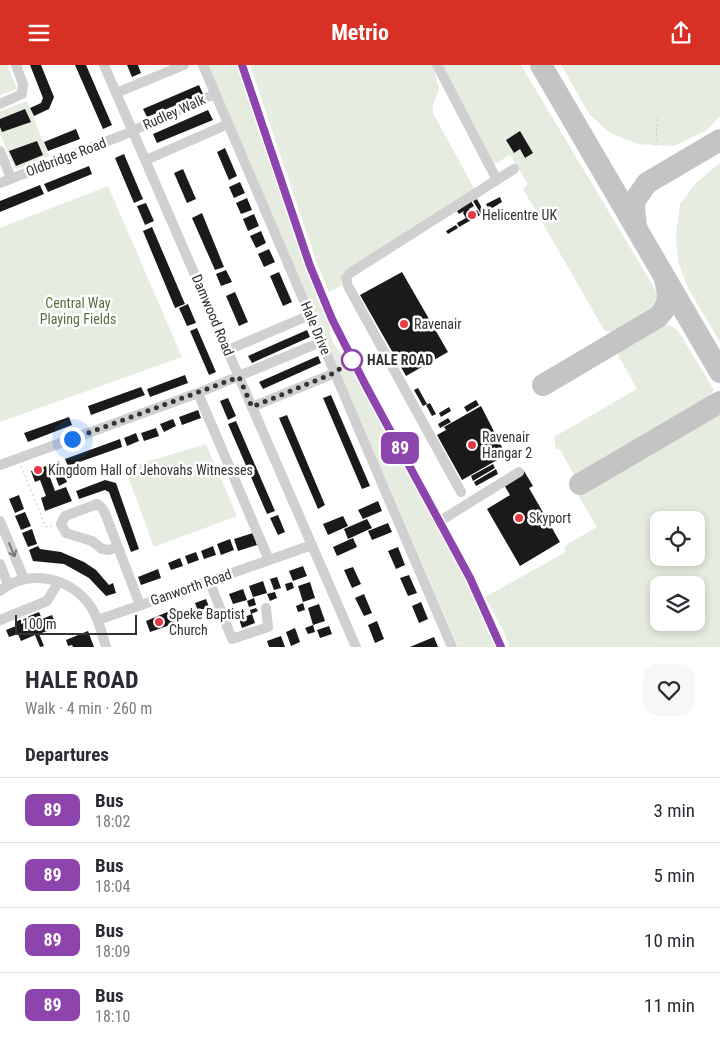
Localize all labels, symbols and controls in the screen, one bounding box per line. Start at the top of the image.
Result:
icon: menu [25,19,53,47]
icon: share [667,19,695,47]
text: Metrio [331,20,389,45]
street label: Rudley Walk [140,91,208,133]
street label: Oldbridge Road [24,134,108,180]
place label: Helicentre UK [482,207,557,223]
marker: Helicentre UK [466,209,478,221]
street label: Damwood Road [189,272,237,358]
park label: Central Way Playing Fields [40,295,116,327]
street label: Hale Drive [298,299,335,357]
place label: Ravenair [414,316,461,332]
marker: Ravenair [398,318,410,330]
marker: HALE ROAD [341,349,363,371]
place label: HALE ROAD [367,352,433,368]
your location [60,427,85,452]
place label: Ravenair Hangar 2 [482,429,532,461]
line badge: 89 [378,432,422,464]
text: 89 [391,437,409,458]
marker: Ravenair Hangar 2 [466,439,478,451]
place label: Kingdom Hall of Jehovahs Witnesses [48,462,253,478]
marker: Kingdom Hall of Jehovahs Witnesses [32,464,44,476]
place label: Skyport [529,510,571,526]
map controls [650,511,705,631]
button: locate [650,511,705,566]
marker: Skyport [513,512,525,524]
one-way arrow [8,542,17,557]
street label: Ganworth Road [148,566,234,608]
button: layers [650,576,705,631]
place label: Speke Baptist Church [169,606,245,638]
scale bar [15,612,138,635]
text: 100 m [22,616,57,632]
marker: Speke Baptist Church [153,616,165,628]
button: heart [643,664,695,716]
text: HALE ROAD [25,666,138,694]
text: Walk · 4 min · 260 m [25,699,152,718]
text: Departures [25,743,109,766]
text: Bus [95,789,124,812]
text: 89 [43,799,62,820]
text: 3 min [653,799,695,822]
text: 18:02 [95,812,130,831]
text: Bus [95,854,124,877]
text: 89 [43,864,62,885]
text: 5 min [653,864,695,887]
text: 18:04 [95,877,130,896]
text: Bus [95,919,124,942]
text: 89 [43,929,62,950]
text: 10 min [644,929,695,952]
text: 18:09 [95,942,130,961]
text: Bus [95,984,124,1007]
text: 89 [43,994,62,1015]
text: 11 min [644,994,695,1017]
text: 18:10 [95,1007,130,1026]

